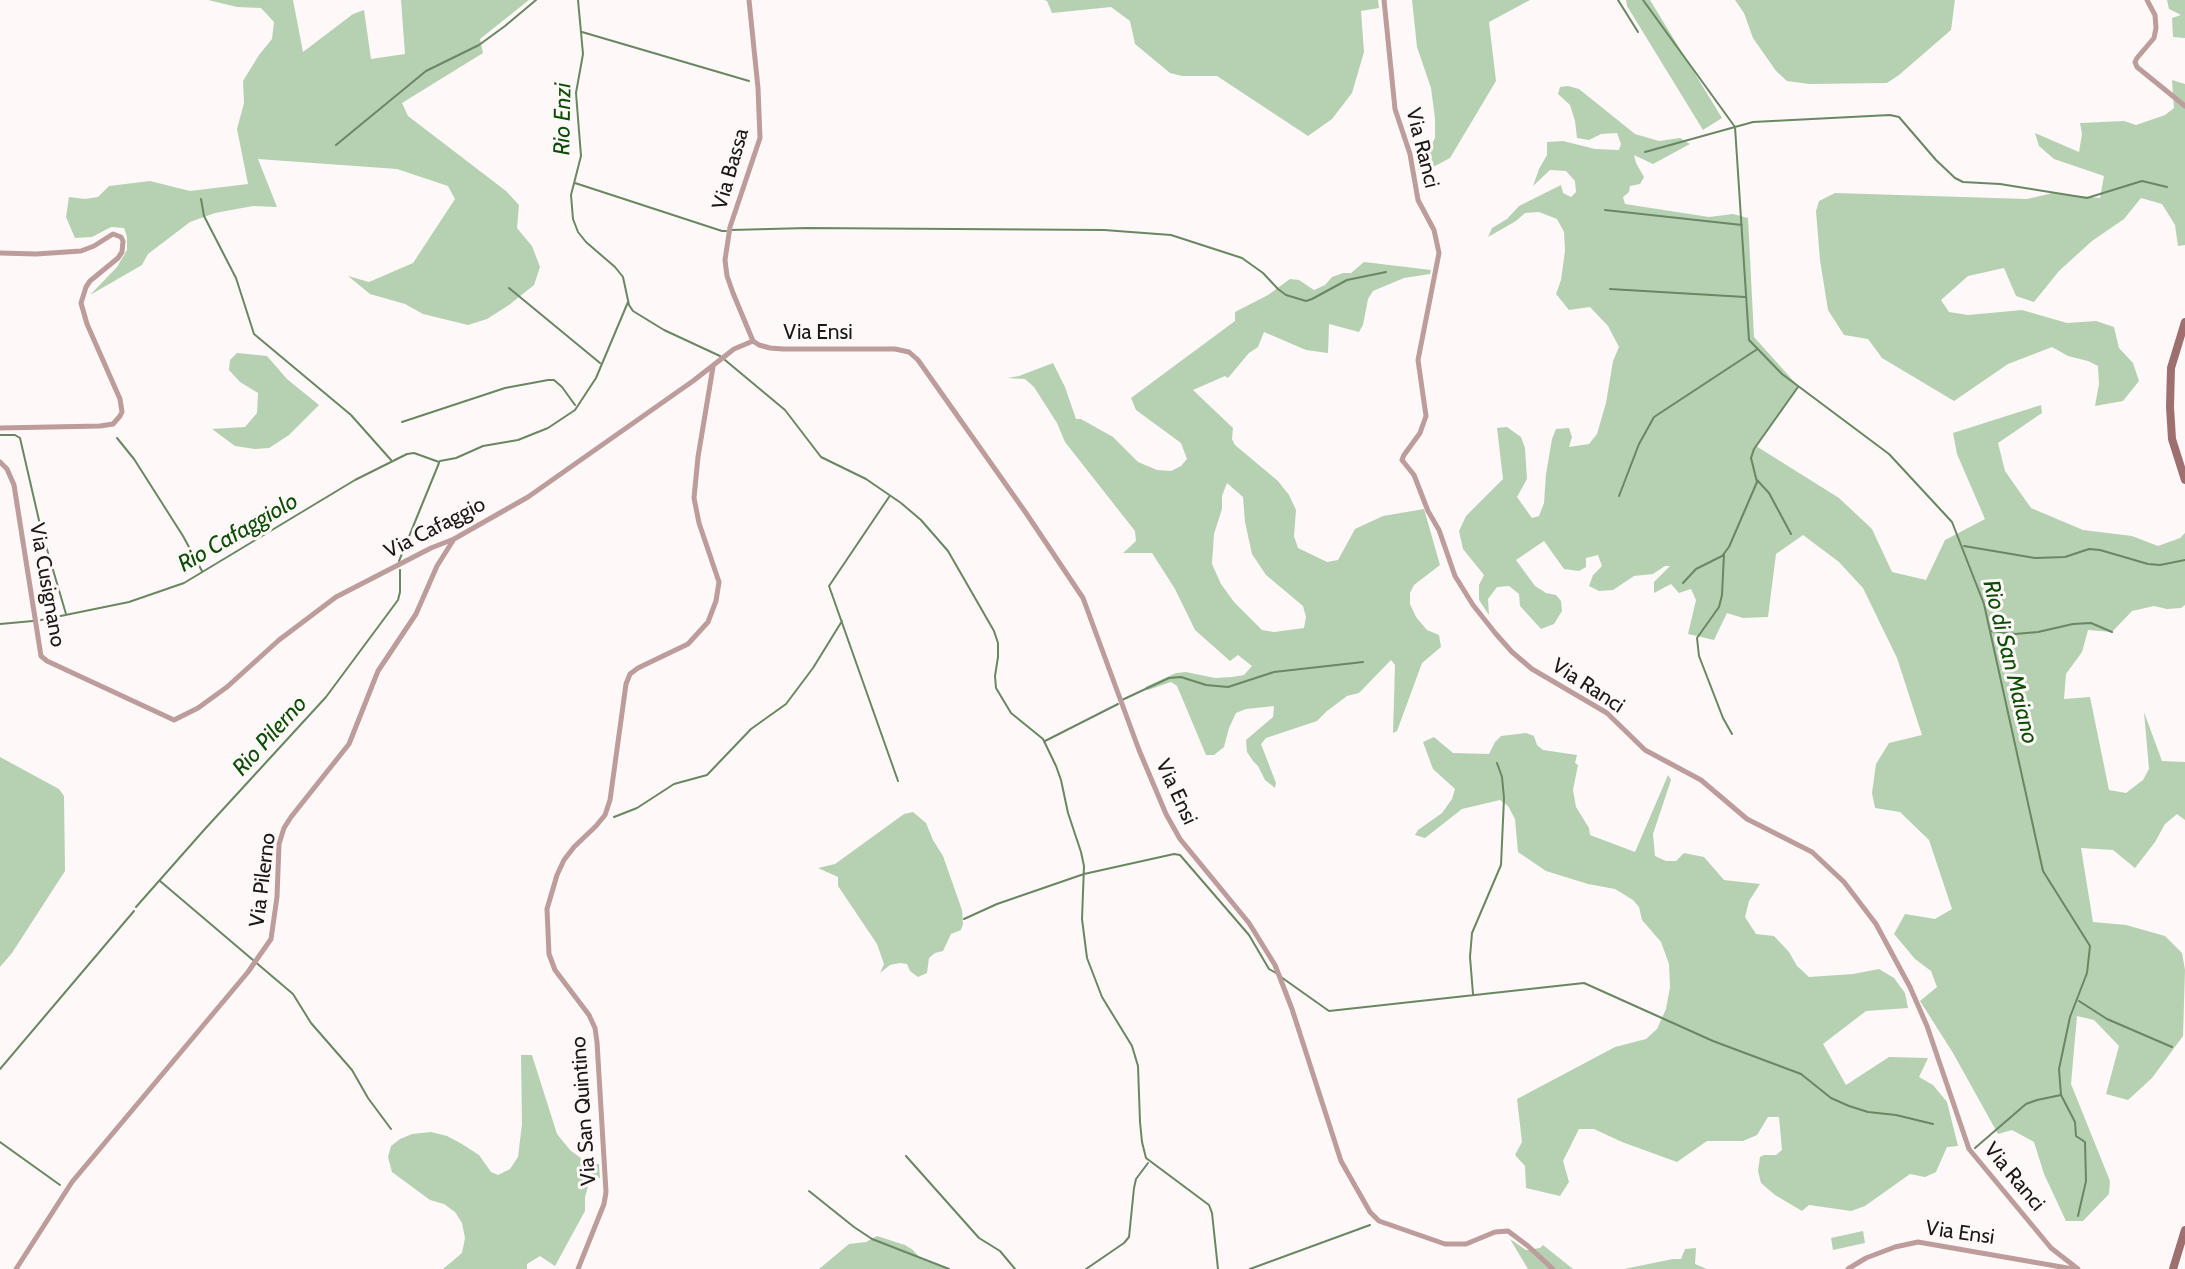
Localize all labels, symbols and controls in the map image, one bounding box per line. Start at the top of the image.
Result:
water label: Rio Enzi [549,82,577,156]
street label: Via Ranci [1400,105,1444,191]
street label: Via Bassa [707,126,755,212]
street label: Via Ensi [783,320,853,346]
water label: Rio Cafaggiolo [173,488,303,578]
street label: Via Cafaggio [380,492,490,564]
street label: Via Cusignano [24,521,70,649]
water label: Rio di San Maiano [1976,577,2044,747]
street label: Via Ranci [1547,653,1629,719]
water label: Rio Pilerno [227,690,313,782]
street label: Via Ensi [1150,755,1202,829]
street label: Via Pilerno [245,831,281,929]
street label: Via San Quintino [566,1035,602,1187]
street label: Via Ranci [1978,1138,2050,1216]
street label: Via Ensi [1924,1216,1996,1250]

